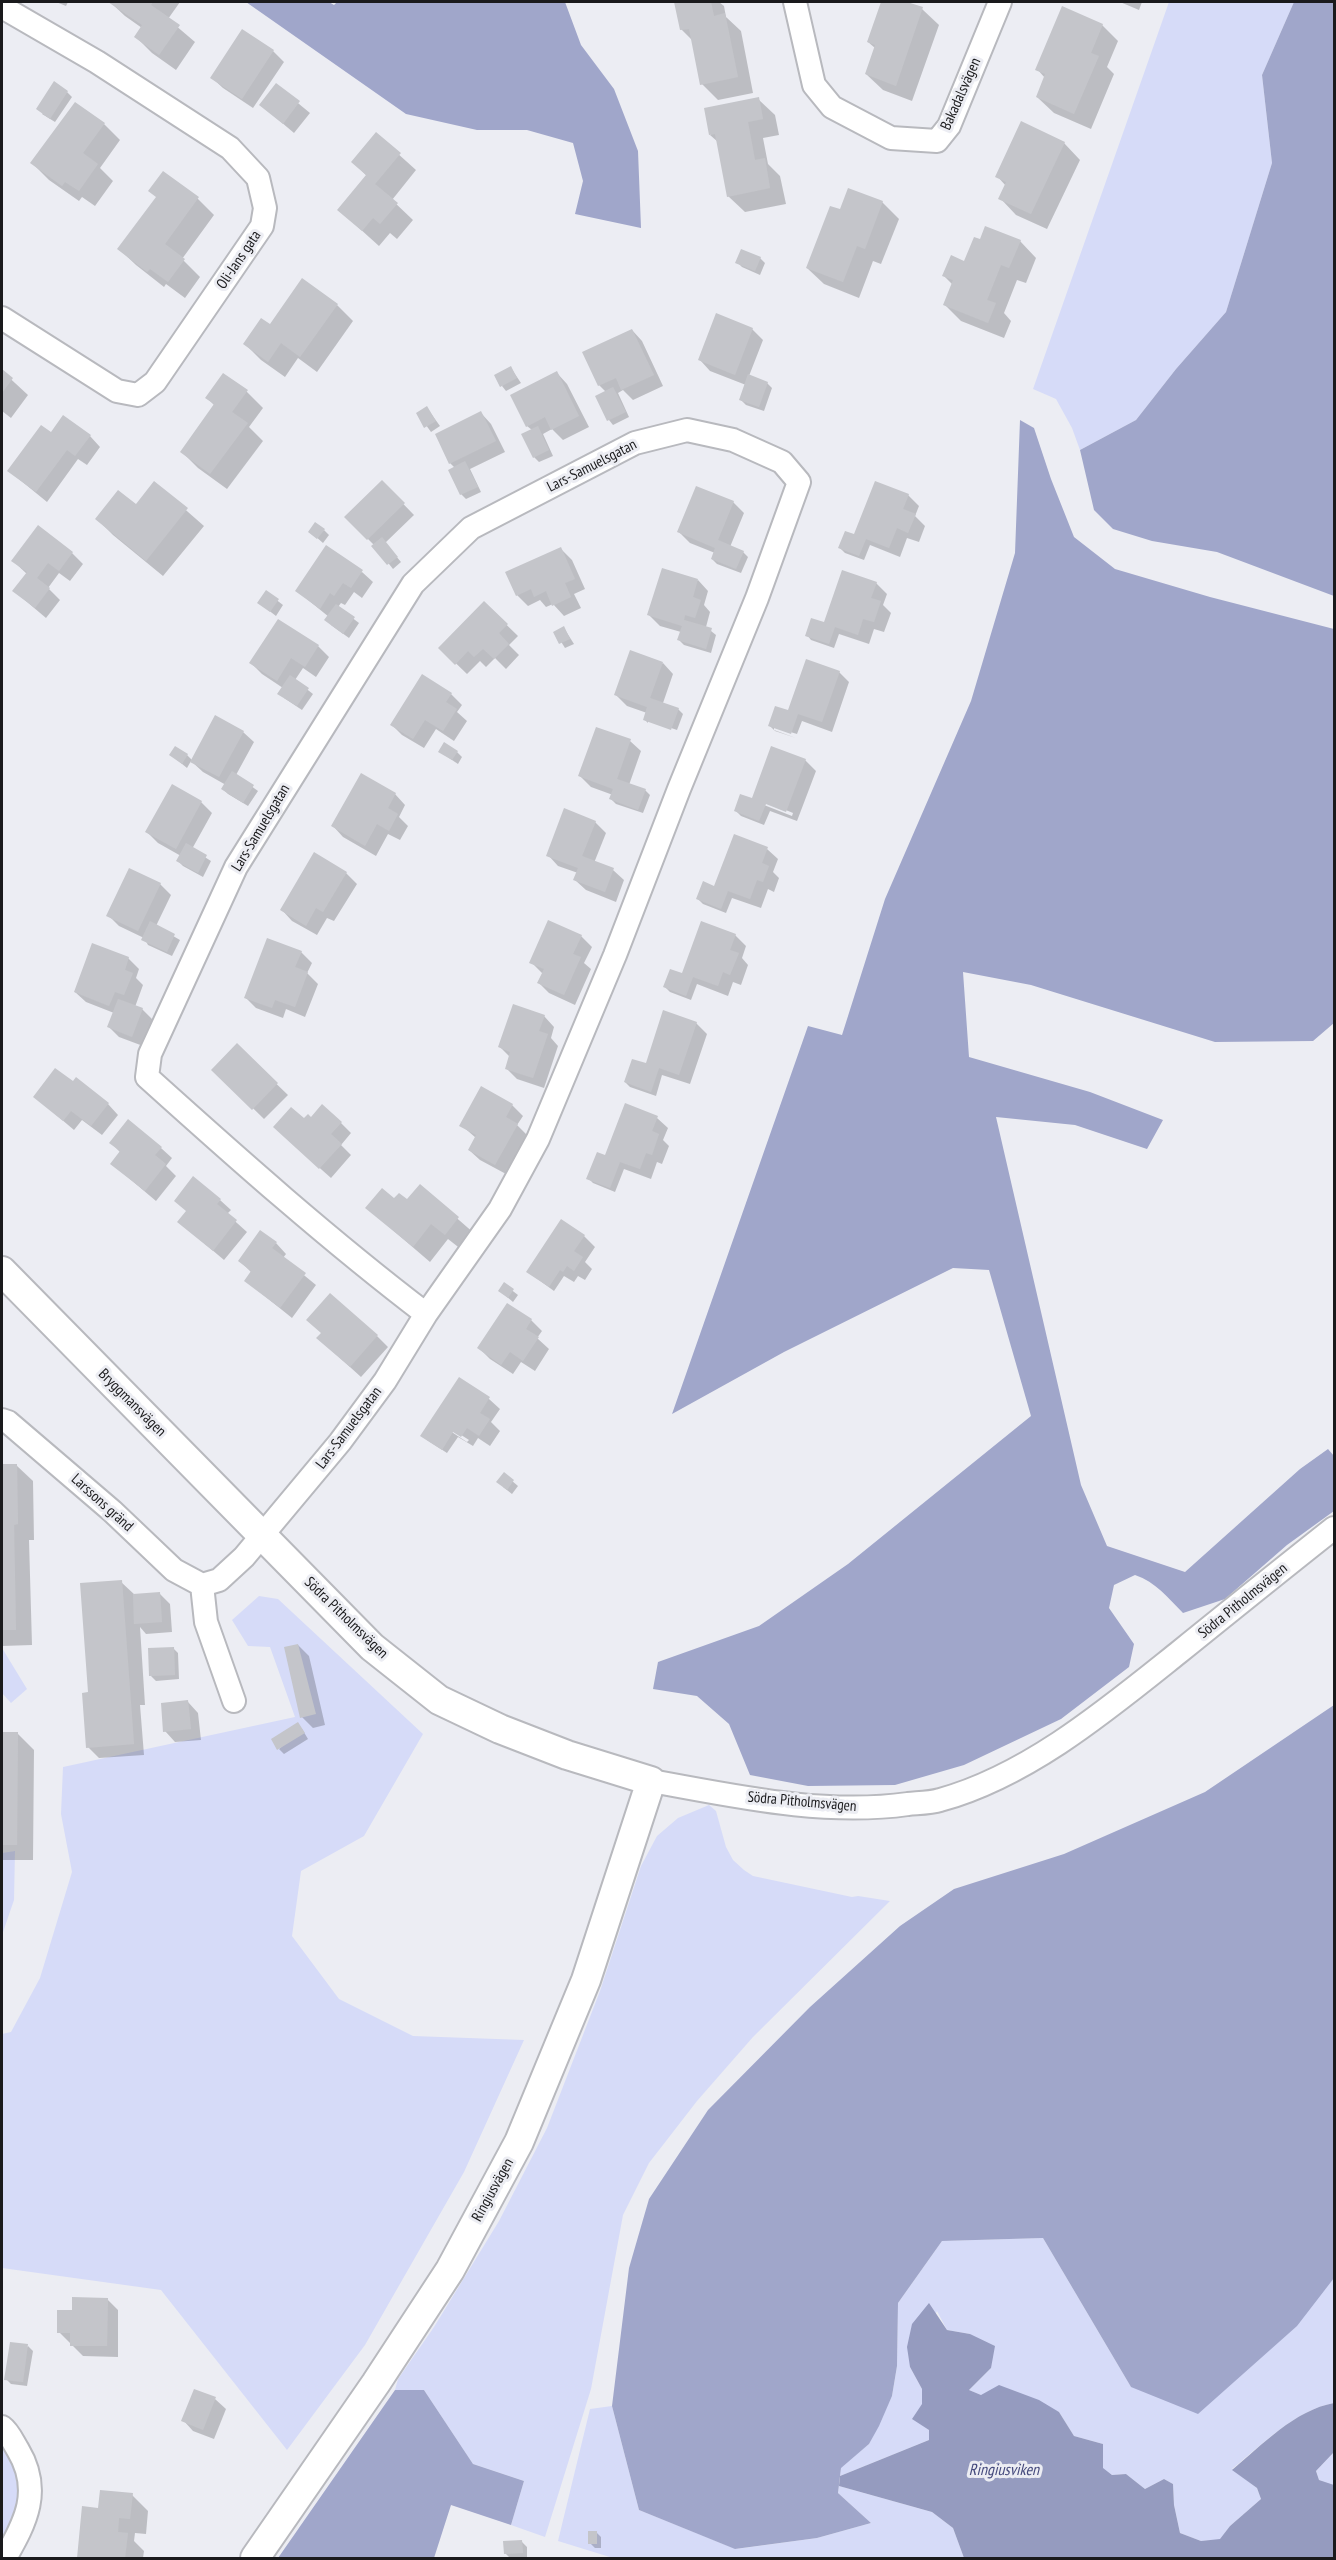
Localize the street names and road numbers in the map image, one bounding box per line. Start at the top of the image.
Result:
street label: Bakadalsvägen [937,55,985,133]
street label: Oli-Jans gata [213,227,265,293]
street label: Lars-Samuelsgatan [544,436,640,496]
street label: Lars-Samuelsgatan [228,781,294,875]
street label: Bryggmansvägen [94,1365,170,1441]
street label: Lars-Samuelsgatan [312,1383,386,1473]
street label: Larssons gränd [67,1470,137,1536]
street label: Södra Pitholmsvägen [1195,1560,1291,1642]
street label: Södra Pitholmsvägen [300,1574,392,1662]
street label: Södra Pitholmsvägen [747,1788,857,1816]
street label: Ringiusvägen [468,2155,518,2225]

